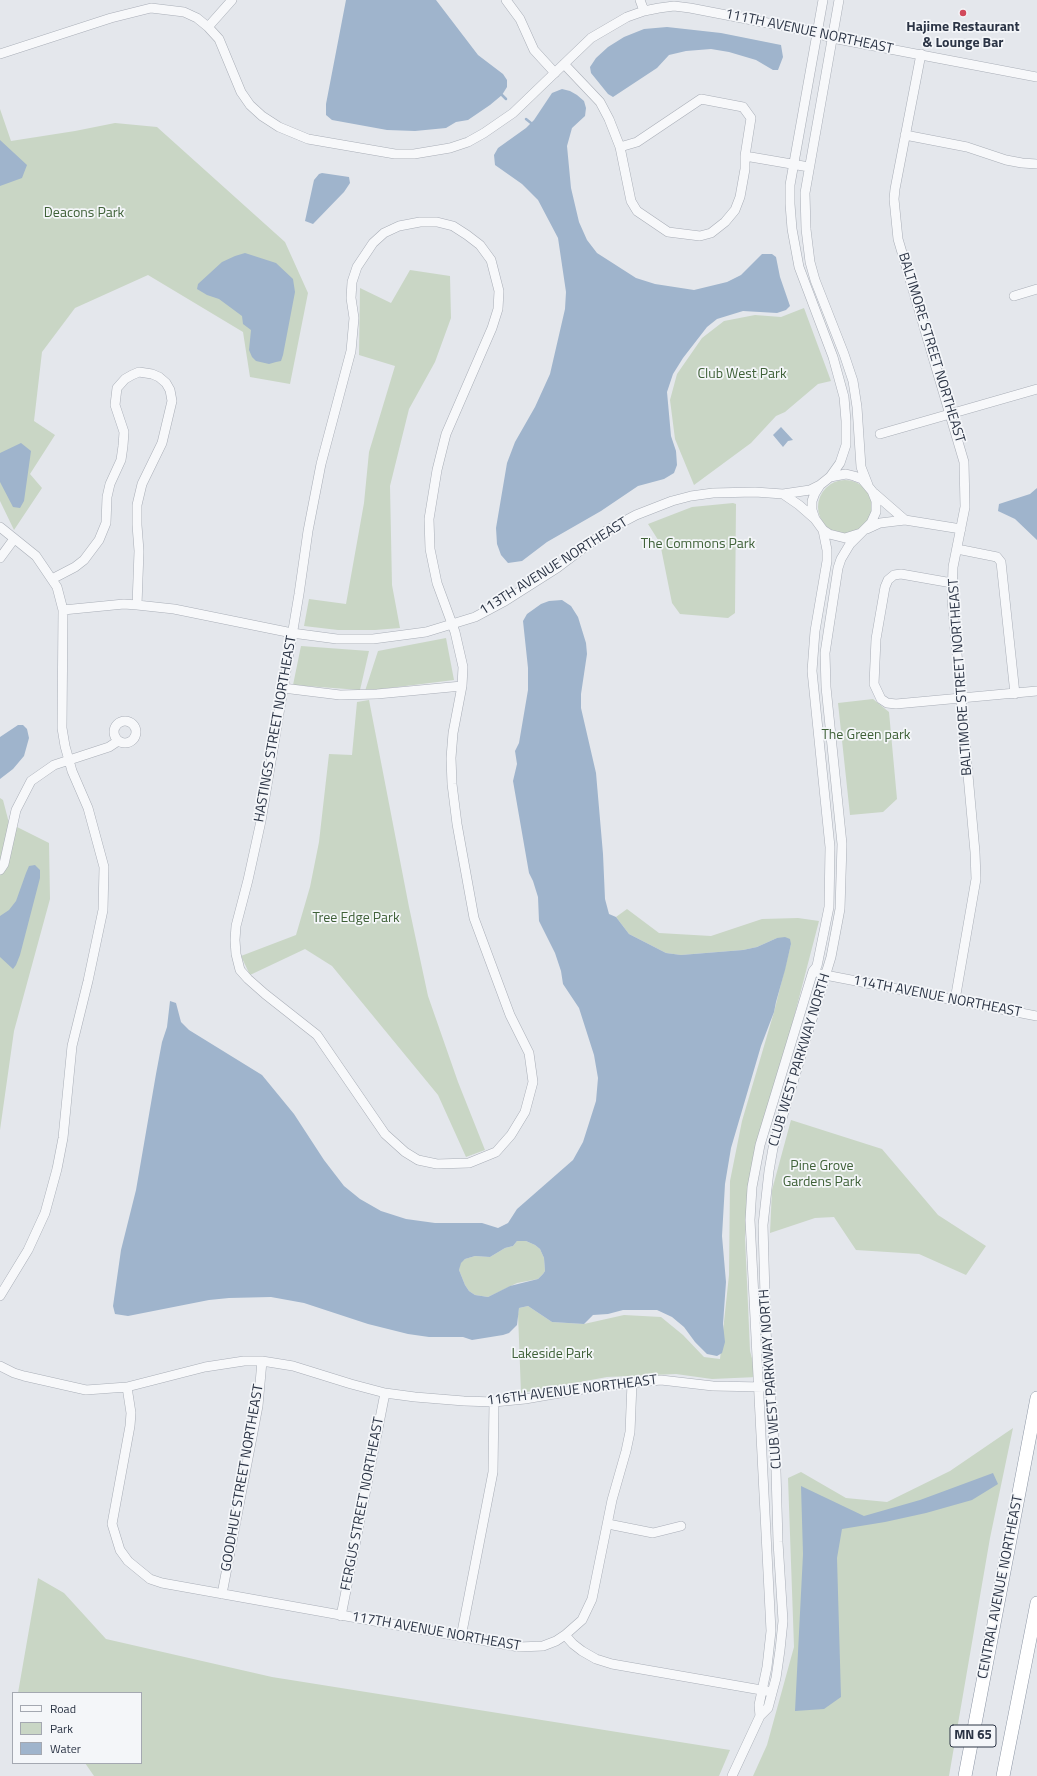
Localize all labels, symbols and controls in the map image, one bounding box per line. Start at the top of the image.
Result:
street label: 111TH AVENUE NORTHEAST [723,6,895,58]
marker: Hajime Restaurant & Lounge Bar [958,8,968,18]
place label: Hajime Restaurant & Lounge Bar [906,20,1020,52]
park label: Deacons Park [44,206,124,222]
street label: BALTIMORE STREET NORTHEAST [894,251,968,445]
park label: Club West Park [697,367,787,383]
street label: 113TH AVENUE NORTHEAST [477,514,631,620]
park label: The Commons Park [641,537,755,553]
street label: BALTIMORE STREET NORTHEAST [946,578,976,776]
street label: HASTINGS STREET NORTHEAST [251,634,301,824]
park label: The Green park [821,728,911,744]
park label: Tree Edge Park [312,911,400,927]
street label: CLUB WEST PARKWAY NORTH [766,971,834,1149]
street label: 114TH AVENUE NORTHEAST [851,972,1023,1022]
park label: Pine Grove Gardens Park [783,1159,861,1192]
street label: CLUB WEST PARKWAY NORTH [756,1289,786,1469]
park label: Lakeside Park [511,1347,593,1363]
street label: 116TH AVENUE NORTHEAST [486,1372,658,1410]
street label: GOODHUE STREET NORTHEAST [218,1383,268,1573]
street label: FERGUS STREET NORTHEAST [338,1416,388,1592]
street label: CENTRAL AVENUE NORTHEAST [975,1494,1027,1680]
street label: 117TH AVENUE NORTHEAST [350,1609,522,1655]
legend [12,1692,142,1764]
text: Road [50,1699,76,1718]
text: Park [50,1719,73,1738]
road number: MN 65 [950,1725,996,1747]
text: Water [50,1739,81,1758]

